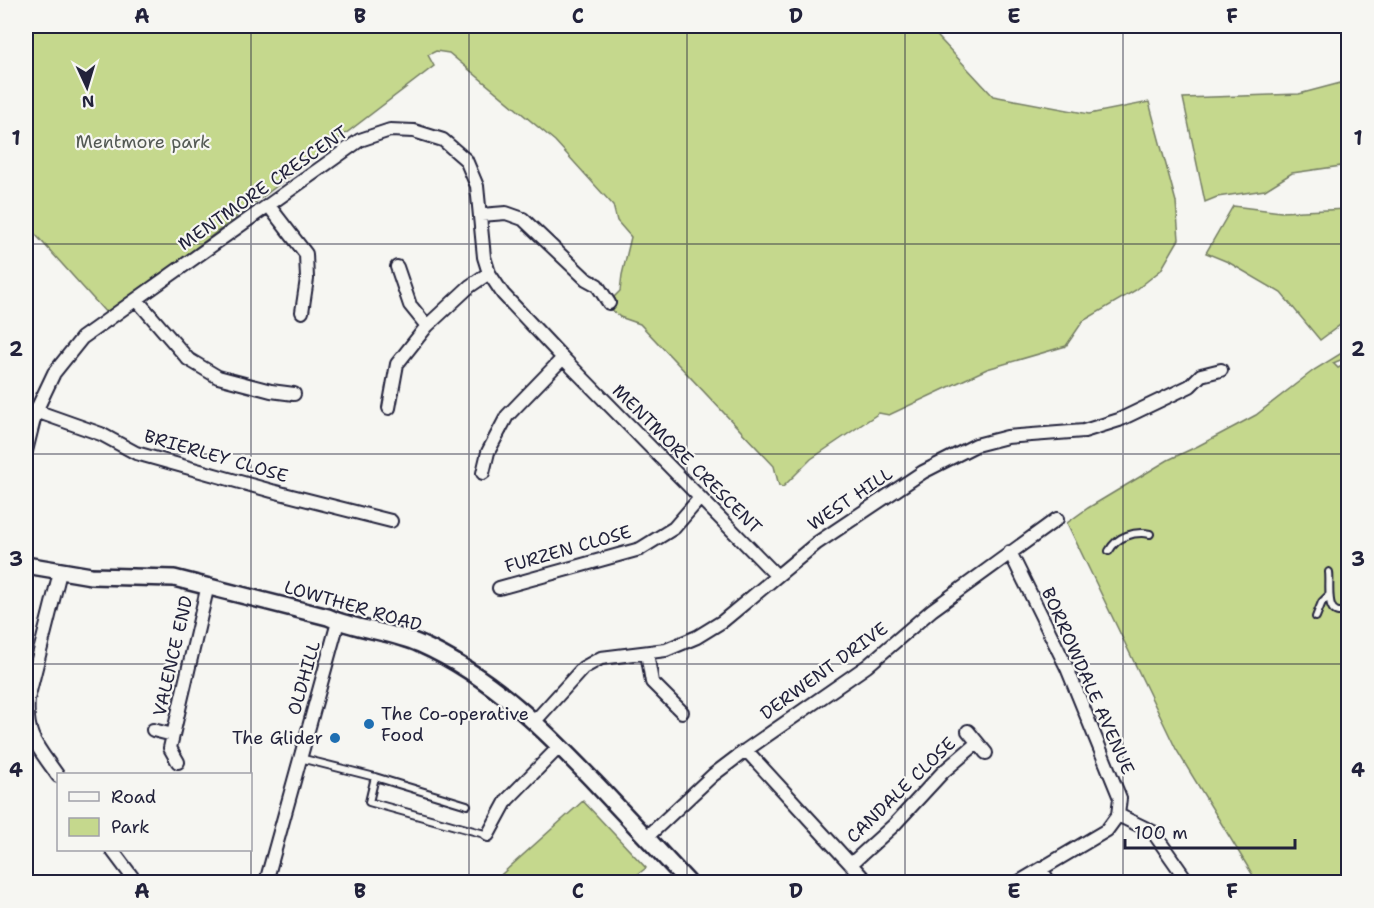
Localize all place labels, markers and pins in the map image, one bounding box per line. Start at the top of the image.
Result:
place label: The Co-operative Food [381,702,529,747]
marker: The Co-operative Food [362,717,376,731]
place label: The Glider [232,726,323,750]
marker: The Glider [328,731,342,745]

